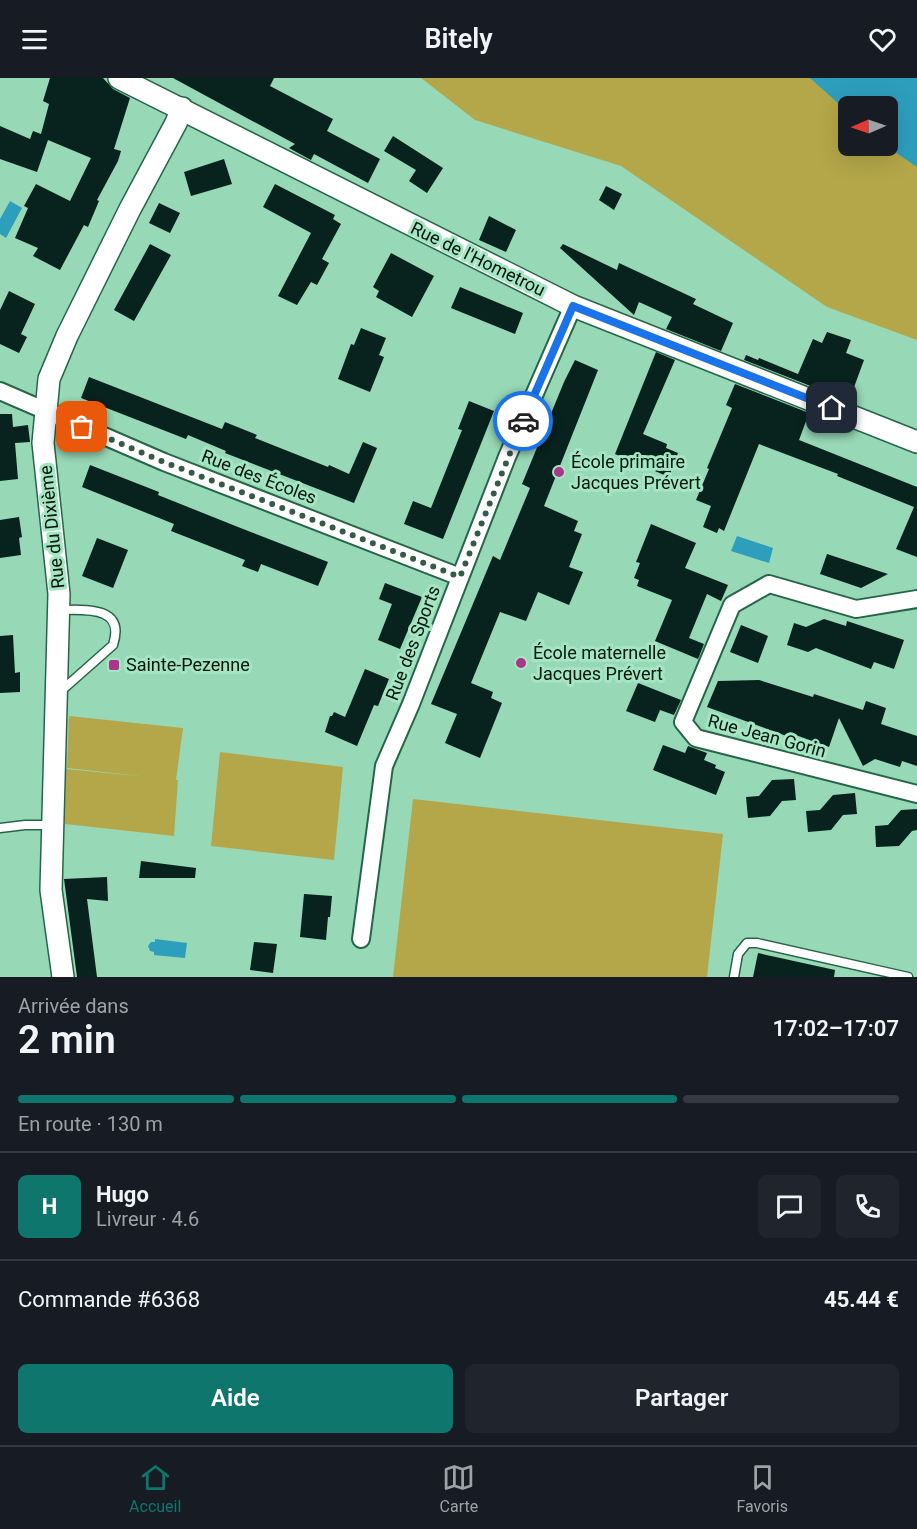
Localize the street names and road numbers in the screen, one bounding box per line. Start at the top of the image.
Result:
street label: Rue de l'Hometrou [407,217,549,300]
street label: Rue des Écoles [199,445,320,508]
street label: Rue du Dixième [35,464,68,590]
street label: Rue des Sports [381,582,444,703]
street label: Rue Jean Gorin [706,710,829,761]

